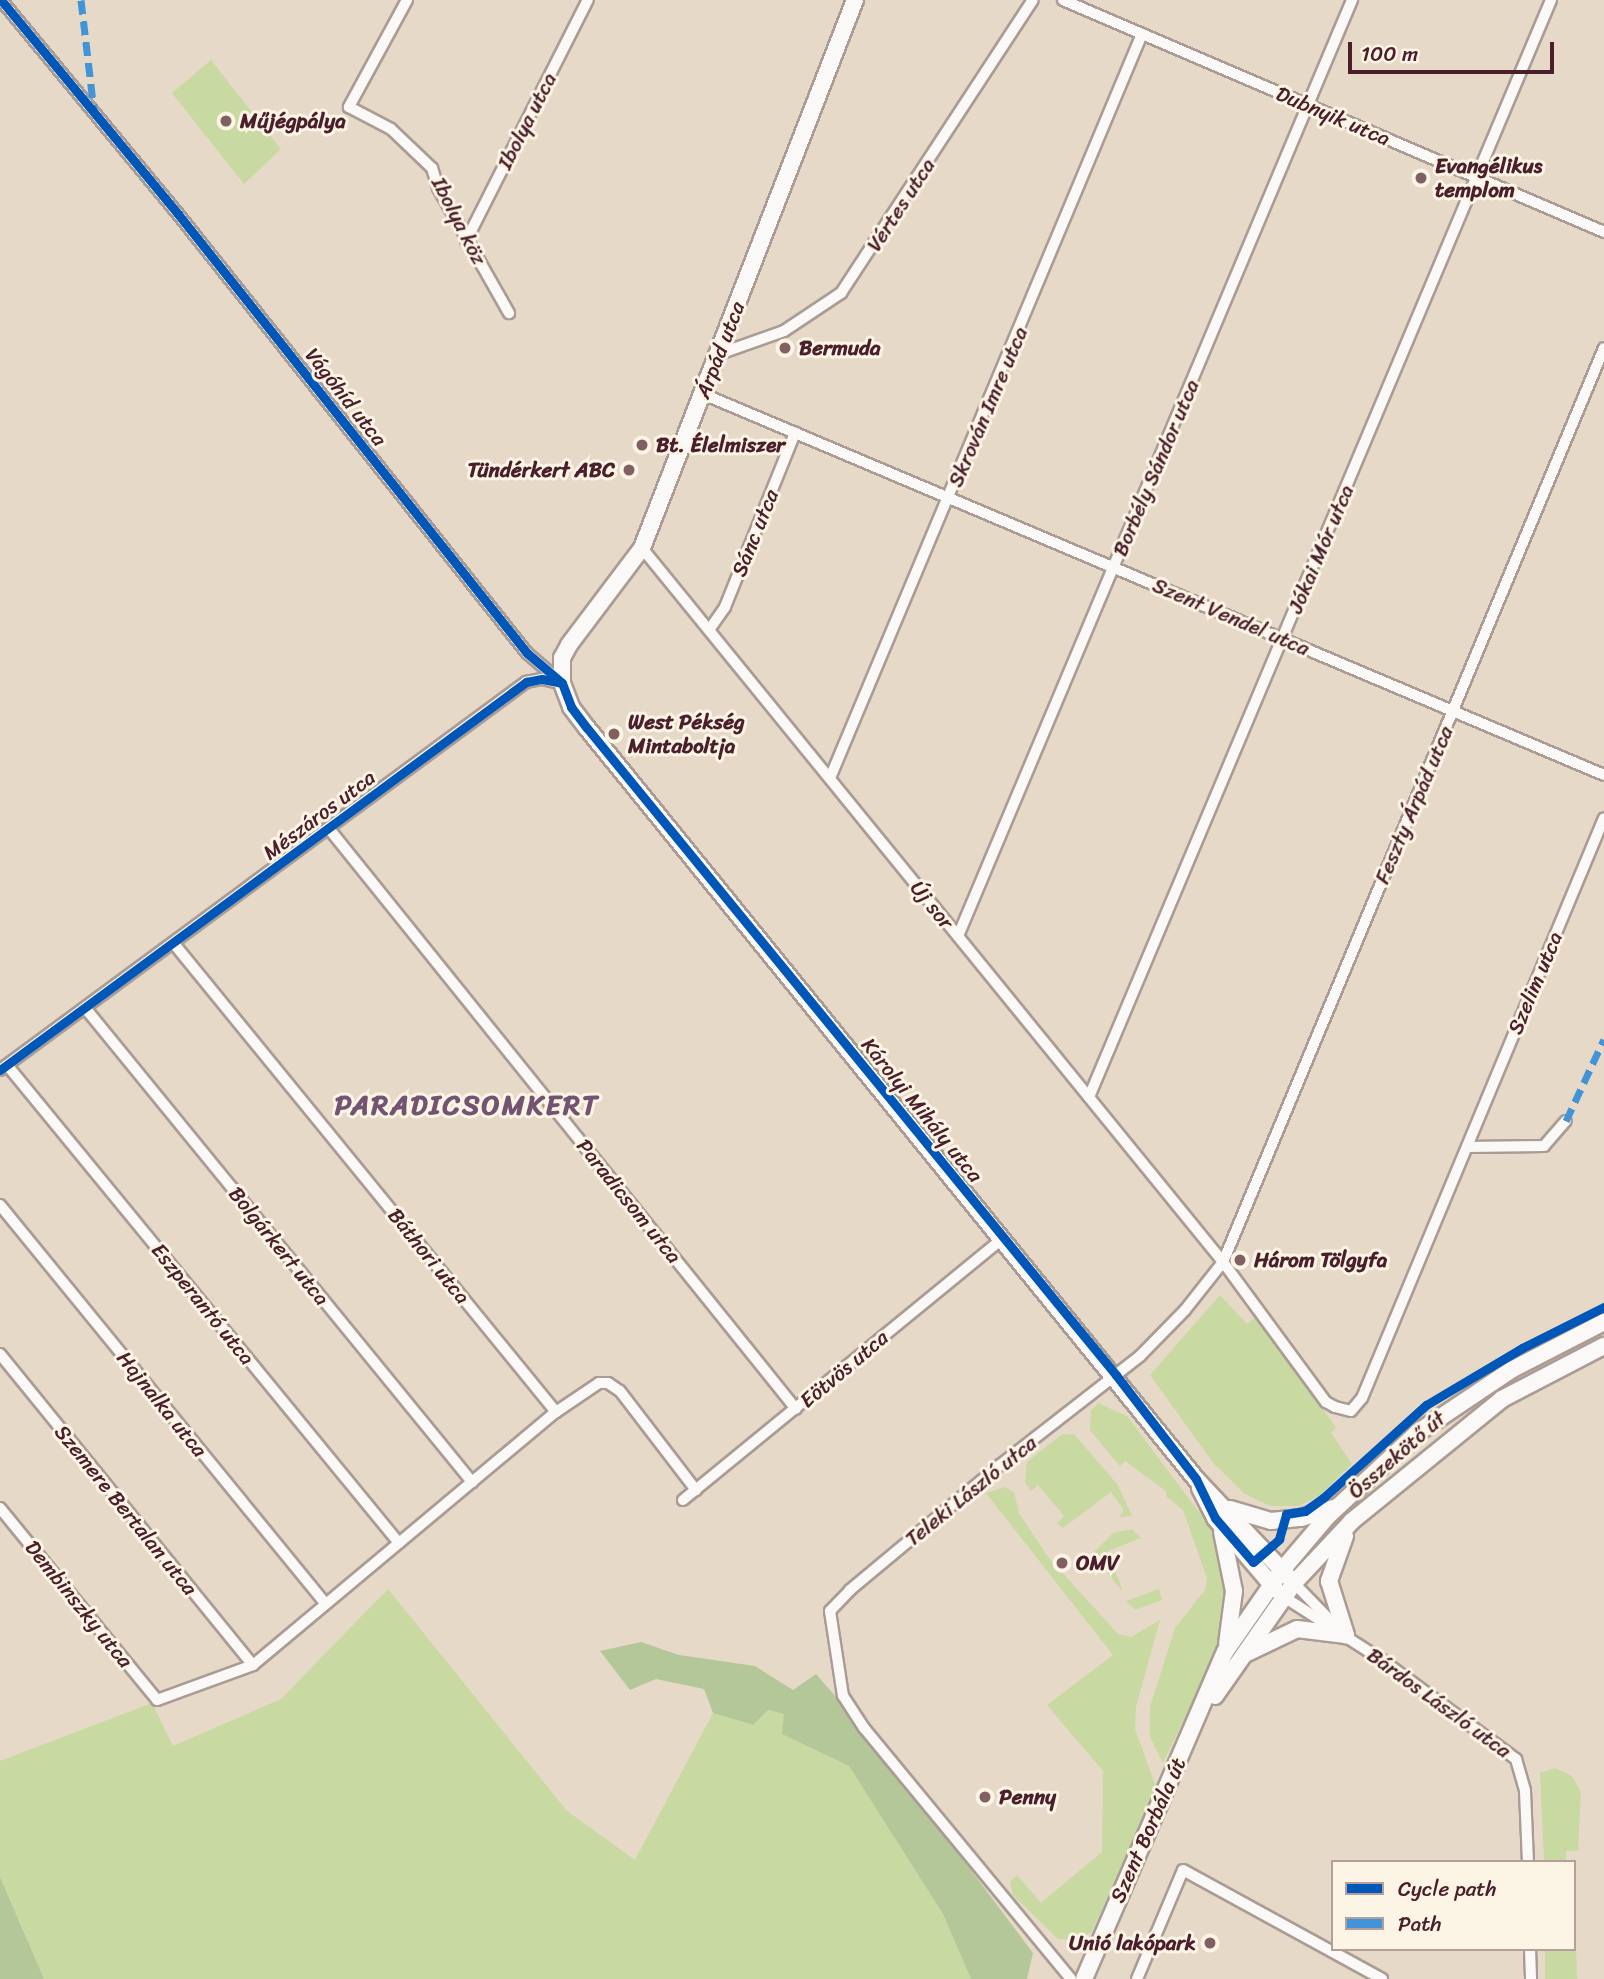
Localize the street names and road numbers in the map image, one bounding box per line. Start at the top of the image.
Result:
street label: Ibolya utca [492,69,562,173]
street label: Dubnyik utca [1272,81,1394,151]
street label: Vértes utca [862,154,940,256]
street label: Ibolya köz [426,173,492,269]
street label: Árpád utca [690,298,750,402]
street label: Skrován Imre utca [943,323,1033,491]
street label: Vágóhíd utca [300,343,392,451]
street label: Borbély Sándor utca [1107,376,1205,560]
street label: Jókai Mór utca [1283,481,1359,617]
street label: Sánc utca [726,485,784,581]
street label: Szent Vendel utca [1149,573,1313,661]
street label: Feszty Árpád utca [1369,722,1459,888]
street label: Mészáros utca [258,765,380,865]
street label: Új sor [905,876,959,934]
street label: Szelim utca [1502,928,1568,1038]
street label: Károlyi Mihály utca [856,1033,988,1187]
street label: Paradicsom utca [571,1134,687,1268]
street label: Bolgárkert utca [223,1181,335,1311]
street label: Báthori utca [383,1203,475,1309]
street label: Eszperantó utca [146,1238,260,1370]
street label: Eötvös utca [795,1325,893,1413]
street label: Hajnalka utca [112,1346,212,1462]
street label: Összekötő út [1343,1406,1451,1504]
street label: Szemere Bertalan utca [49,1420,203,1600]
street label: Teleki László utca [900,1430,1042,1552]
street label: Dembinszky utca [20,1535,138,1673]
street label: Bárdos László utca [1362,1642,1516,1764]
street label: Szent Borbála út [1105,1754,1191,1906]

